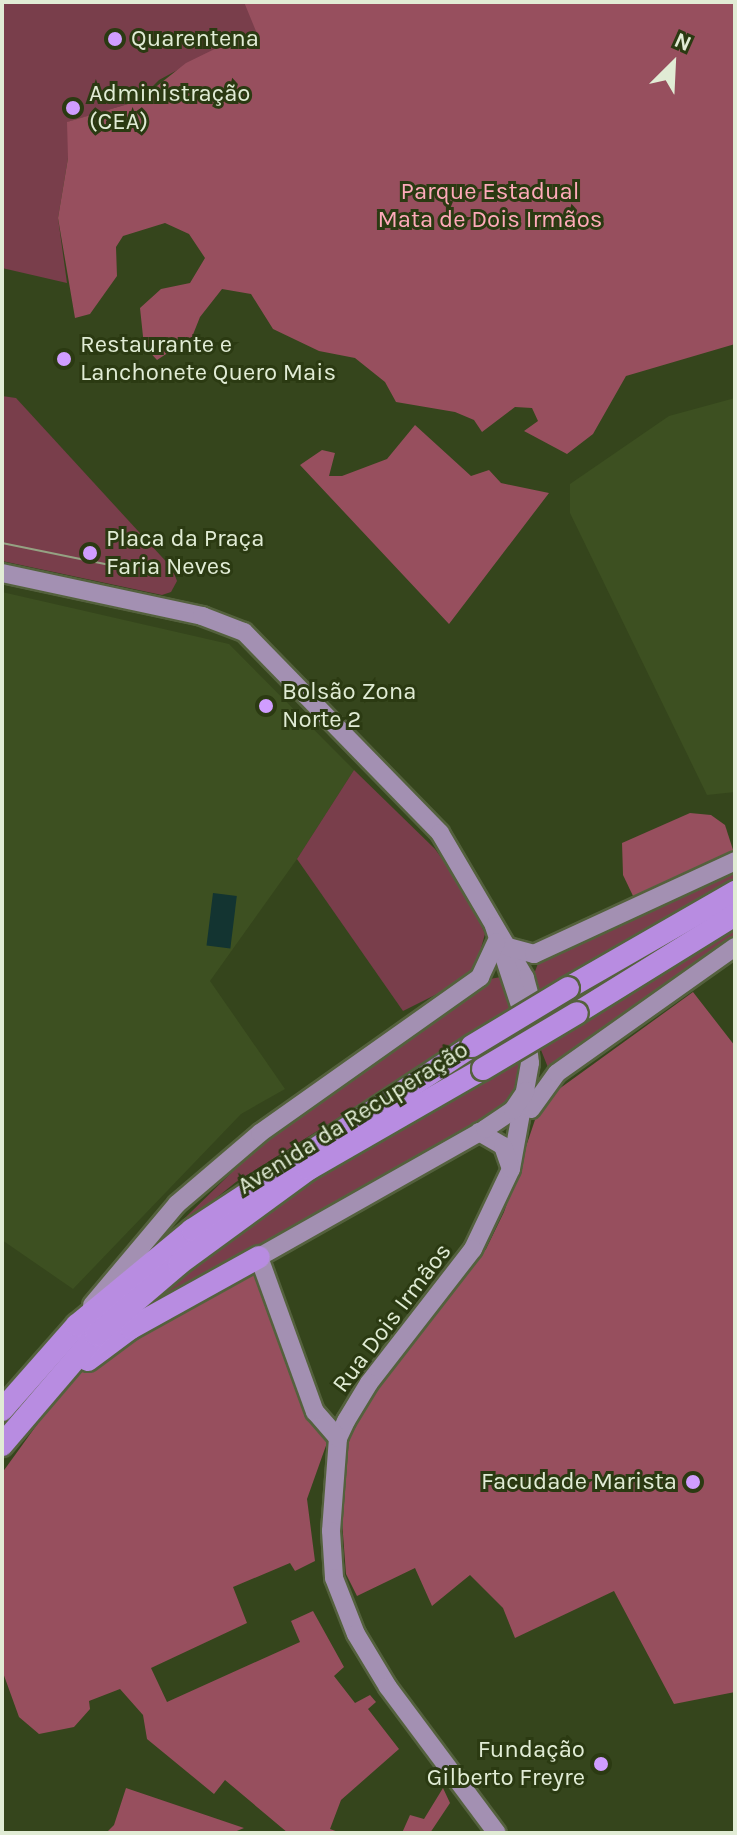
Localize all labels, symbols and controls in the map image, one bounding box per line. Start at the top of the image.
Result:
north arrow [633,24,713,104]
place label: Quarentena [131,25,259,53]
text: N [670,27,695,57]
marker: Quarentena [106,30,124,48]
place label: Administração (CEA) [89,80,250,136]
marker: Administração (CEA) [64,99,82,117]
park label: Parque Estadual Mata de Dois Irmãos [378,178,602,234]
place label: Restaurante e Lanchonete Quero Mais [80,331,336,387]
marker: Restaurante e Lanchonete Quero Mais [55,350,73,368]
place label: Placa da Praça Faria Neves [106,525,264,581]
marker: Placa da Praça Faria Neves [81,544,99,562]
place label: Bolsão Zona Norte 2 [282,678,416,734]
marker: Bolsão Zona Norte 2 [257,697,275,715]
street label: Avenida da Recuperação [232,1035,474,1201]
street label: Rua Dois Irmãos [327,1238,457,1398]
place label: Facudade Marista [481,1468,677,1496]
marker: Facudade Marista [684,1473,702,1491]
place label: Fundação Gilberto Freyre [427,1736,585,1792]
marker: Fundação Gilberto Freyre [592,1755,610,1773]

